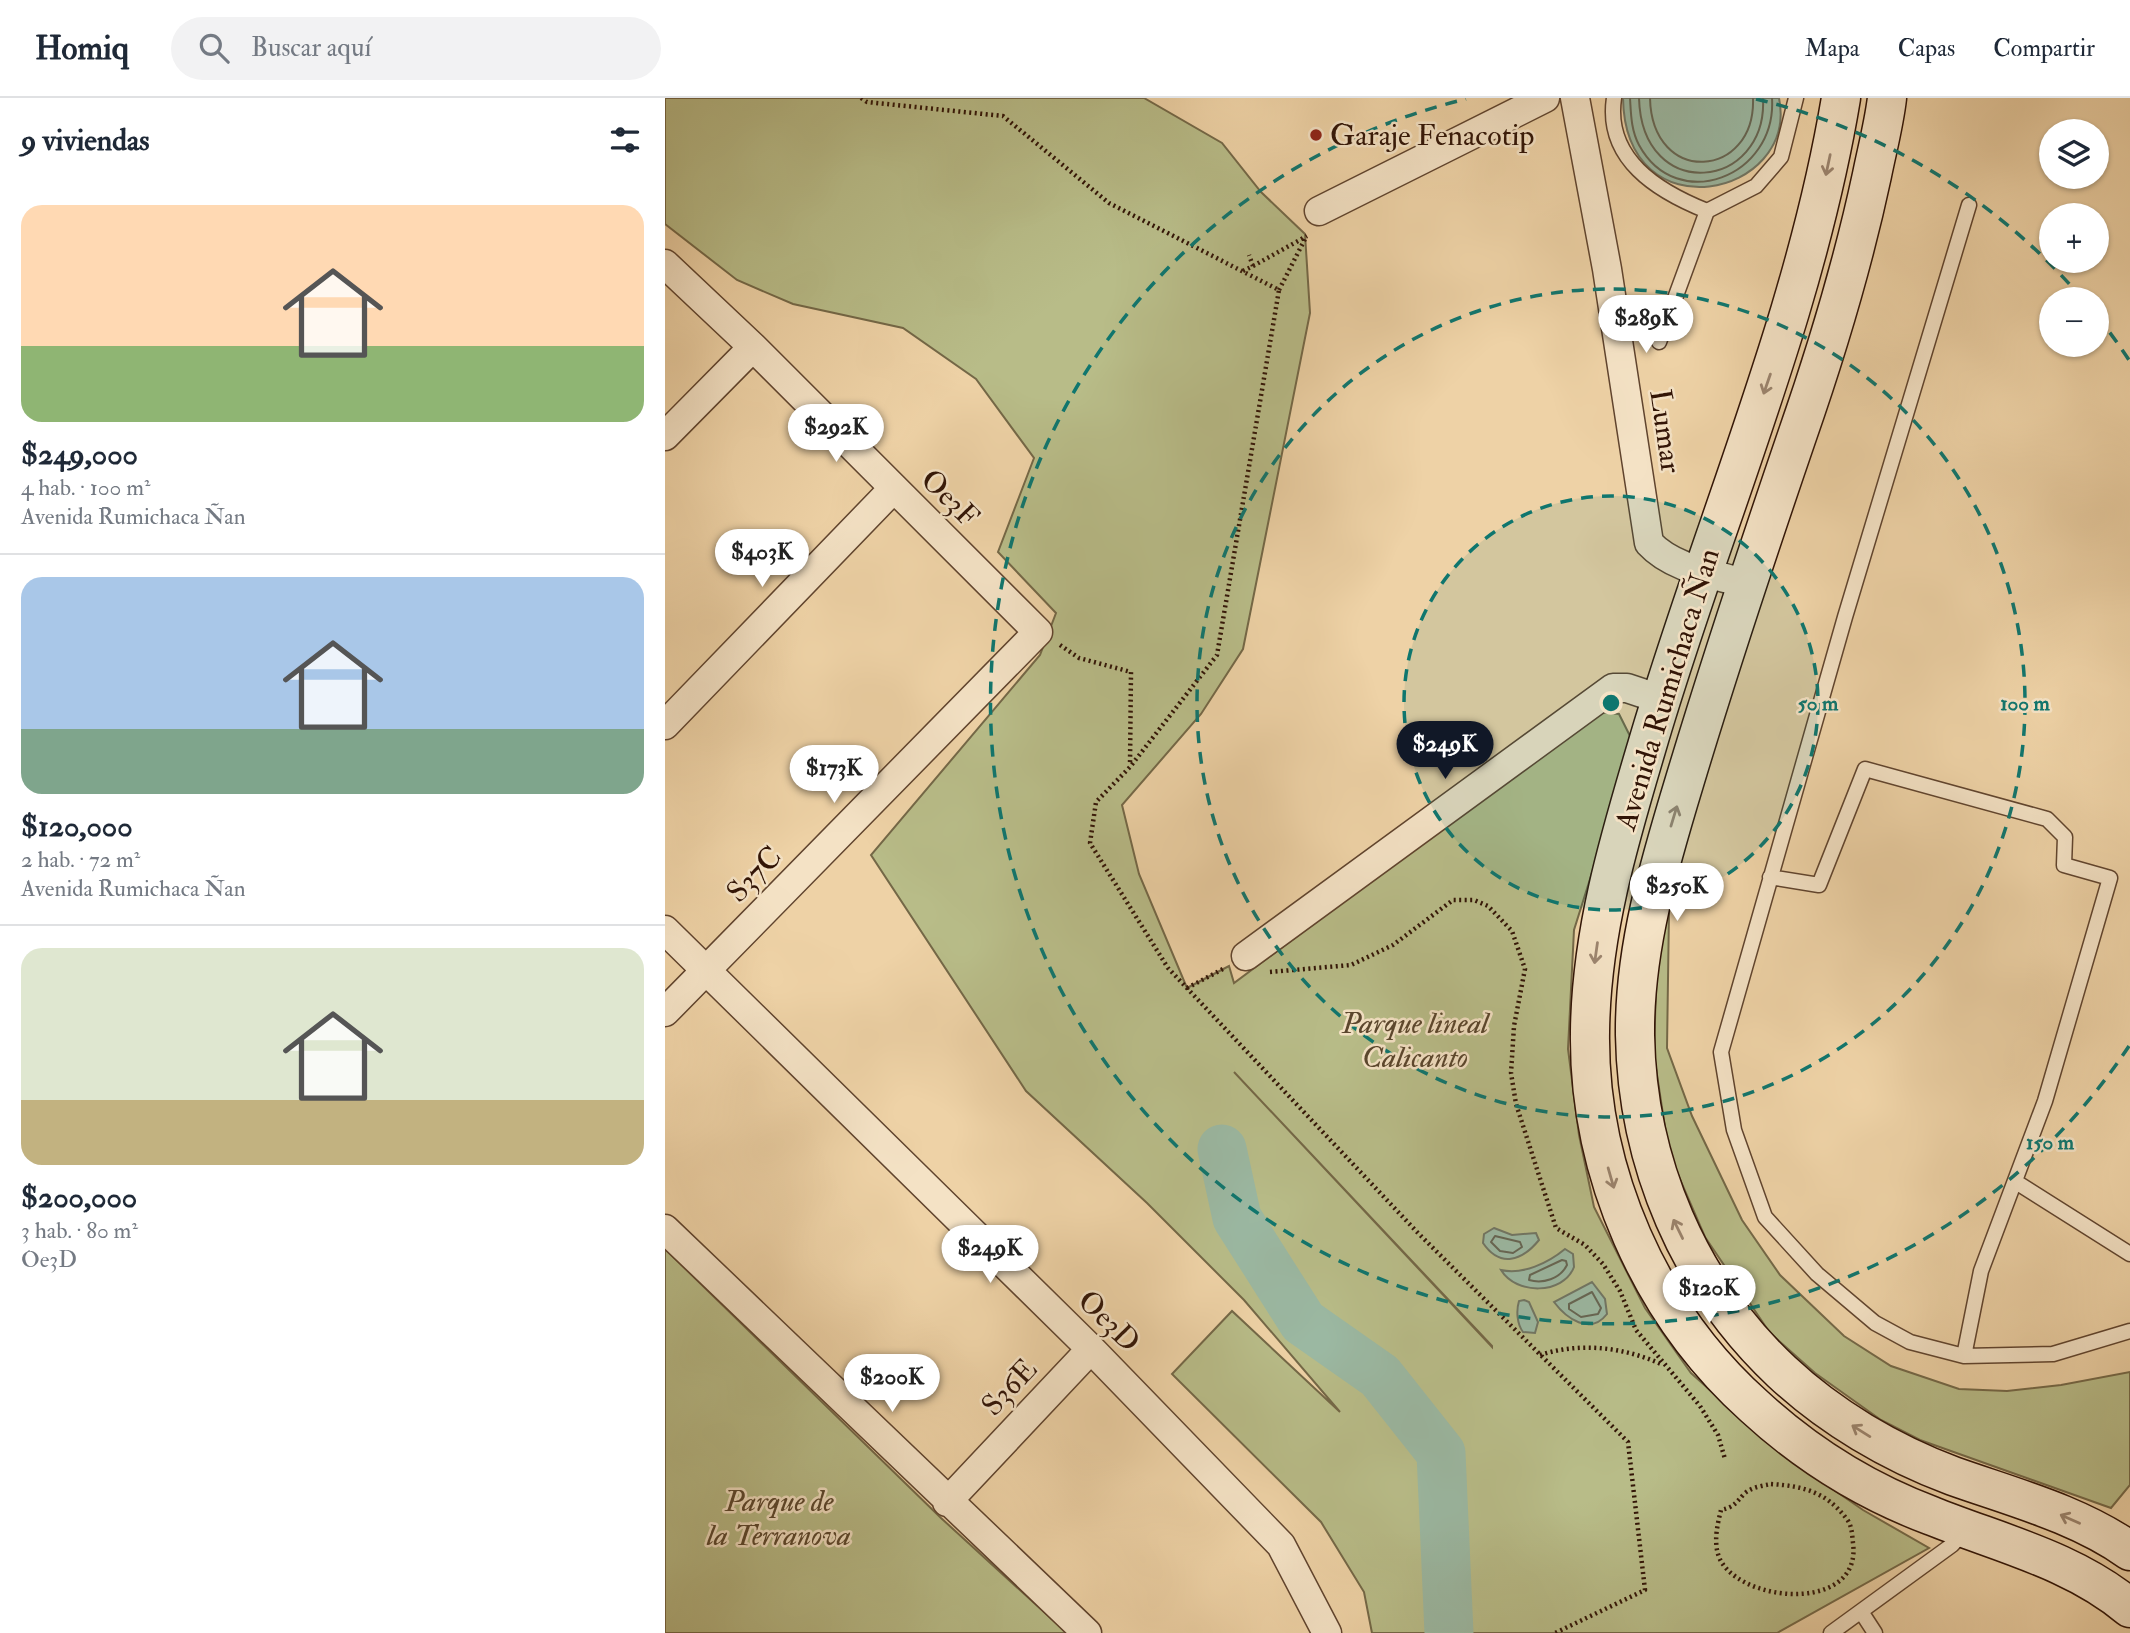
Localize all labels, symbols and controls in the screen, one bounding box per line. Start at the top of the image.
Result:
search box [171,17,661,80]
text: Homiq [35,28,129,69]
icon: search [195,29,233,67]
text: Buscar aquí [251,32,371,64]
text: Mapa [1805,33,1860,64]
text: Capas [1898,33,1955,64]
text: Compartir [1993,33,2095,64]
place label: Garaje Fenacotip [1330,117,1535,154]
map controls [2039,119,2109,357]
button: layers [2039,119,2109,189]
icon: filters [606,121,644,159]
text: 9 viviendas [21,122,150,159]
marker: Garaje Fenacotip [1308,127,1324,143]
one-way arrow [1820,153,1834,176]
button: + [2039,203,2109,273]
icon: home [270,250,396,376]
button: − [2039,287,2109,357]
pin: $289K [1597,296,1695,355]
text: $289K [1614,303,1678,332]
one-way arrow [1760,372,1772,394]
street label: Lumar [1641,387,1690,475]
pin: $292K [787,404,885,464]
text: $292K [804,412,868,441]
text: $249,000 [21,436,138,473]
street label: Oe3F [913,461,987,535]
text: 4 hab. · 100 m² [21,473,151,502]
text: Avenida Rumichaca Ñan [21,502,246,531]
pin: $403K [713,530,811,589]
text: $403K [731,537,793,566]
street label: Avenida Rumichaca Ñan [1607,544,1728,836]
icon: home [270,622,396,748]
text: 50 m [1798,690,1839,717]
text: 100 m [2000,690,2051,717]
centre of rings [1599,691,1623,715]
pin: $249K [1396,722,1494,781]
text: $249K [1413,729,1477,758]
pin: $173K [785,746,883,805]
text: $173K [806,753,862,782]
one-way arrow [1668,805,1681,827]
text: $120,000 [21,808,133,845]
street label: S37C [719,838,790,910]
text: 2 hab. · 72 m² [21,845,140,874]
pin: $250K [1628,864,1726,923]
text: $250K [1646,871,1708,900]
text: Avenida Rumichaca Ñan [21,874,246,903]
one-way arrow [1589,941,1602,964]
icon: home [270,993,396,1119]
park label: Parque lineal Calicanto [1341,1005,1491,1076]
text: 150 m [2026,1129,2075,1156]
one-way arrow [1605,1166,1618,1189]
text: $200,000 [21,1179,137,1216]
text: 3 hab. · 80 m² [21,1216,138,1245]
one-way arrow [1671,1219,1685,1240]
pin: $249K [941,1226,1039,1285]
text: $249K [958,1233,1022,1262]
text: Oe3D [21,1245,77,1274]
pin: $120K [1660,1266,1758,1325]
text: $120K [1679,1273,1739,1302]
street label: Oe3D [1070,1282,1148,1360]
street label: S36E [974,1351,1045,1424]
pin: $200K [843,1354,941,1414]
text: $200K [860,1362,924,1391]
one-way arrow [1852,1423,1871,1438]
park label: Parque de la Terranova [706,1483,851,1554]
one-way arrow [2060,1512,2081,1525]

